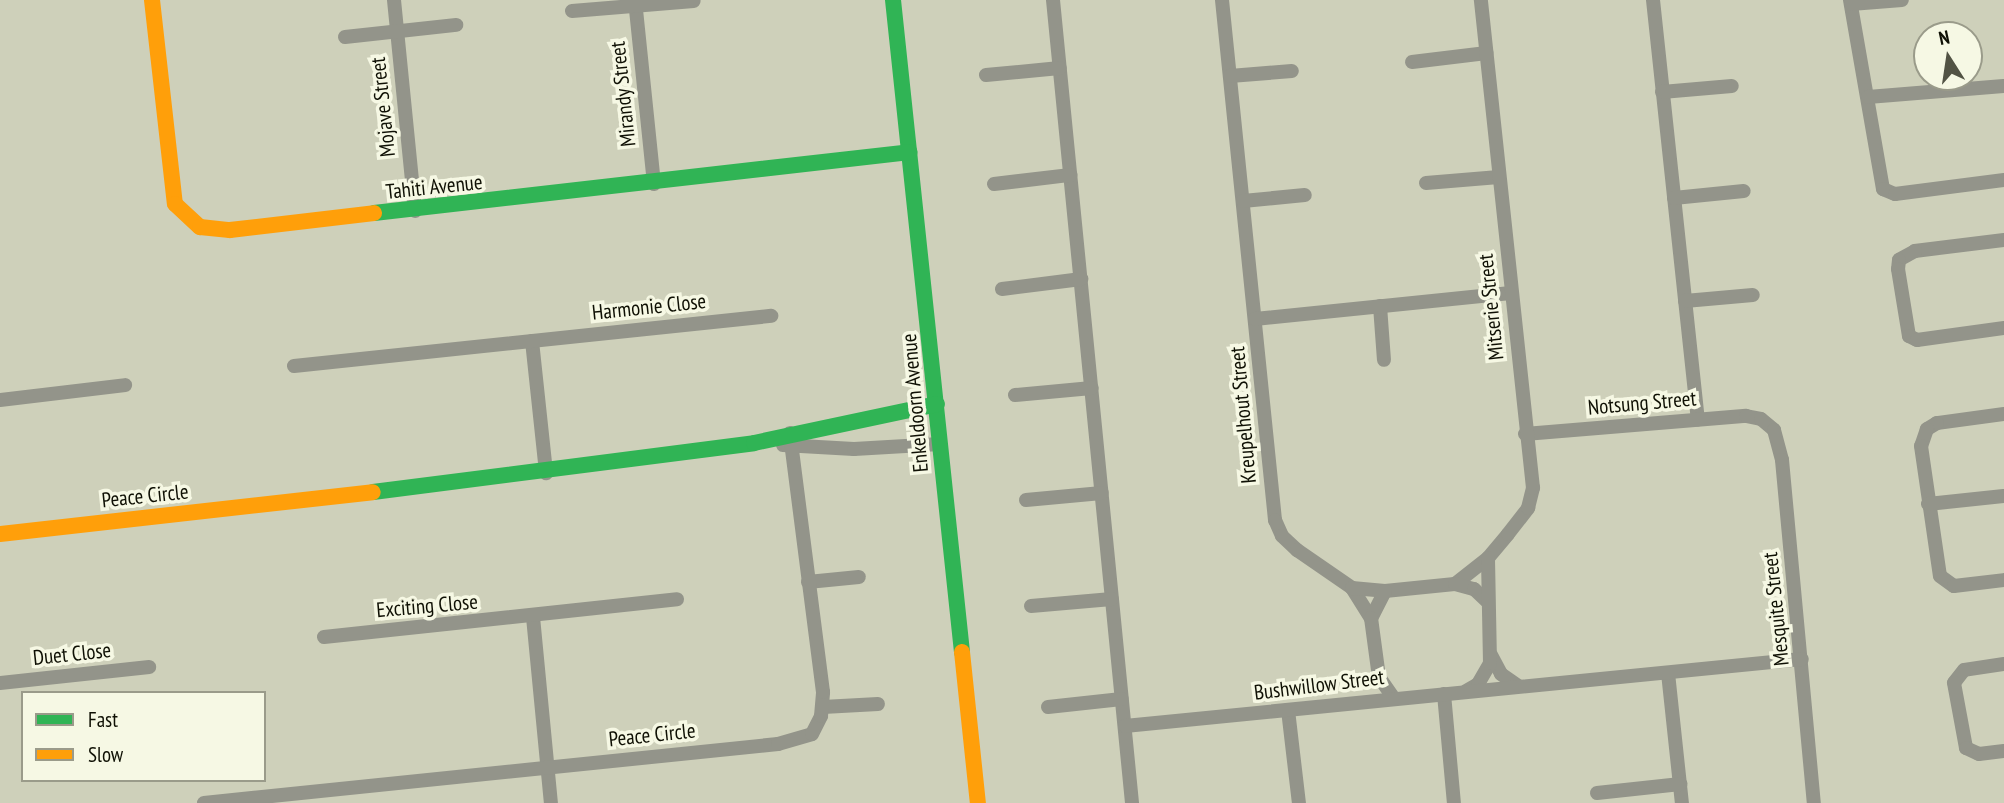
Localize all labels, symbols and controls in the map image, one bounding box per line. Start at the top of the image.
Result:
north arrow [1913,21,1983,91]
text: N [1937,25,1952,50]
street label: Mirandy Street [605,40,641,148]
street label: Mojave Street [365,56,401,158]
street label: Tahiti Avenue [384,169,484,205]
street label: Mitserie Street [1473,253,1509,361]
street label: Harmonie Close [591,288,707,326]
street label: Enkeldoorn Avenue [896,332,934,474]
street label: Kreupelhout Street [1224,346,1262,484]
street label: Notsung Street [1587,386,1697,420]
street label: Peace Circle [100,479,190,513]
street label: Mesquite Street [1758,551,1794,667]
street label: Exciting Close [375,589,479,623]
street label: Duet Close [32,637,112,671]
street label: Bushwillow Street [1252,664,1386,706]
legend [21,691,266,782]
text: Fast [88,706,118,733]
street label: Peace Circle [607,718,697,752]
text: Slow [88,741,123,768]

